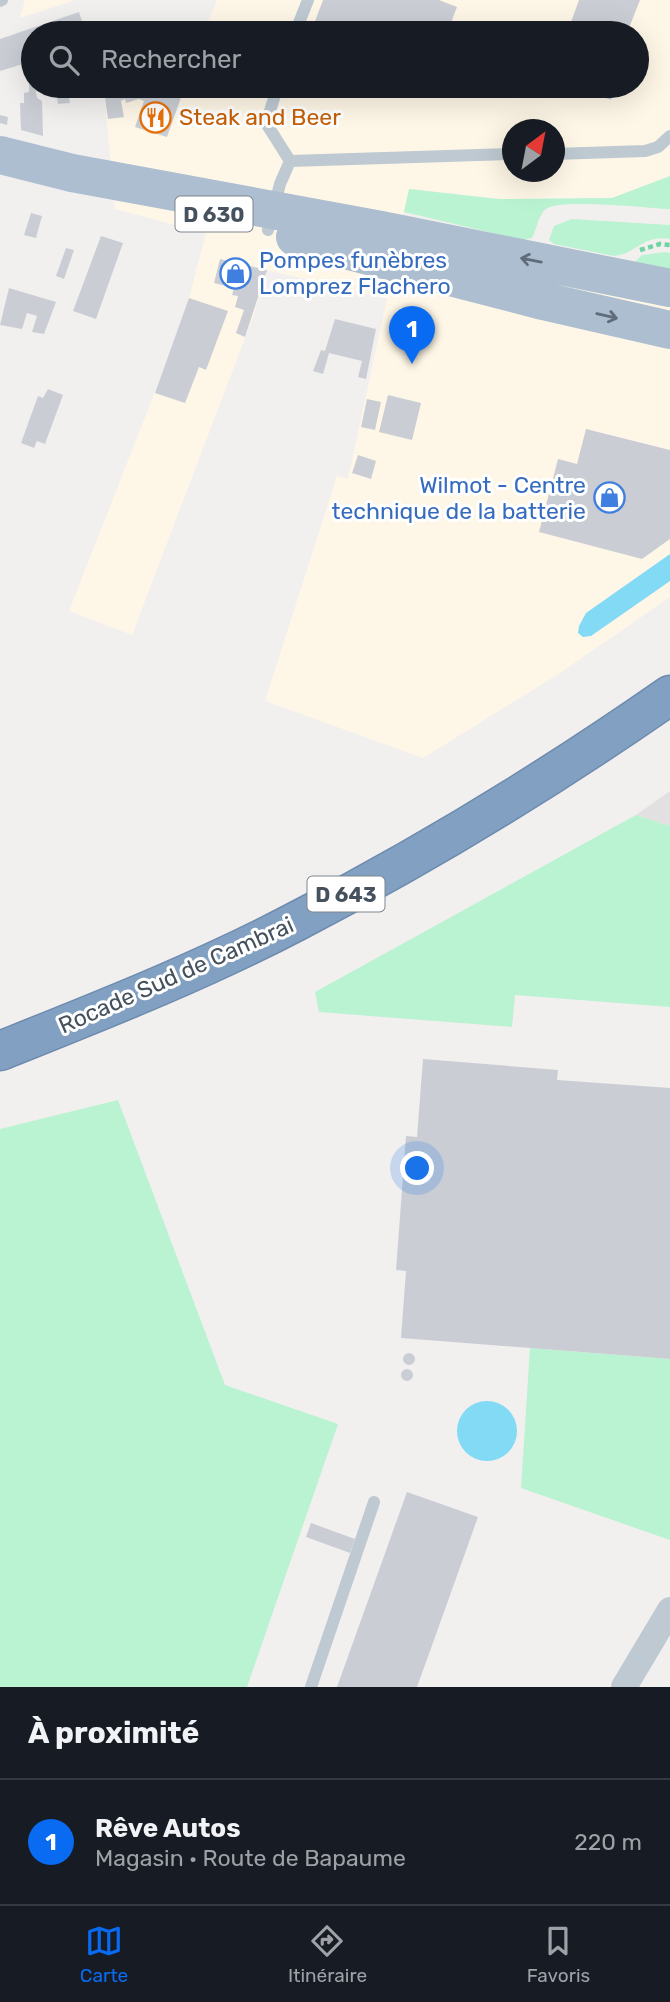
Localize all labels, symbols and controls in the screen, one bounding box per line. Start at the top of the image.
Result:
search box [21,21,649,98]
icon: search [45,41,83,79]
text: Rechercher [101,44,241,75]
restaurant icon: Steak and Beer [139,100,173,134]
place label: Steak and Beer [179,103,341,131]
north arrow [502,119,565,182]
road number: D 630 [176,196,252,232]
place label: Pompes funèbres Lomprez Flachero [259,246,451,300]
one-way arrow [520,252,543,266]
shop icon: Pompes funèbres Lomprez Flachero [219,256,253,290]
pin: 1 [389,306,435,364]
one-way arrow [595,310,618,323]
place label: Wilmot - Centre technique de la batterie [331,471,586,525]
shop icon: Wilmot - Centre technique de la batterie [592,481,626,515]
road number: D 643 [308,876,384,912]
street label: Rocade Sud de Cambrai [54,910,298,1040]
your location [400,1151,434,1185]
text: À proximité [28,1715,199,1751]
text: Rêve Autos [95,1813,241,1844]
text: 1 [45,1828,57,1856]
text: 220 m [574,1828,642,1856]
text: Magasin · Route de Bapaume [95,1844,406,1872]
tab: Carte [80,1922,128,1987]
tab: Itinéraire [288,1922,367,1987]
tab: Favoris [527,1922,590,1987]

